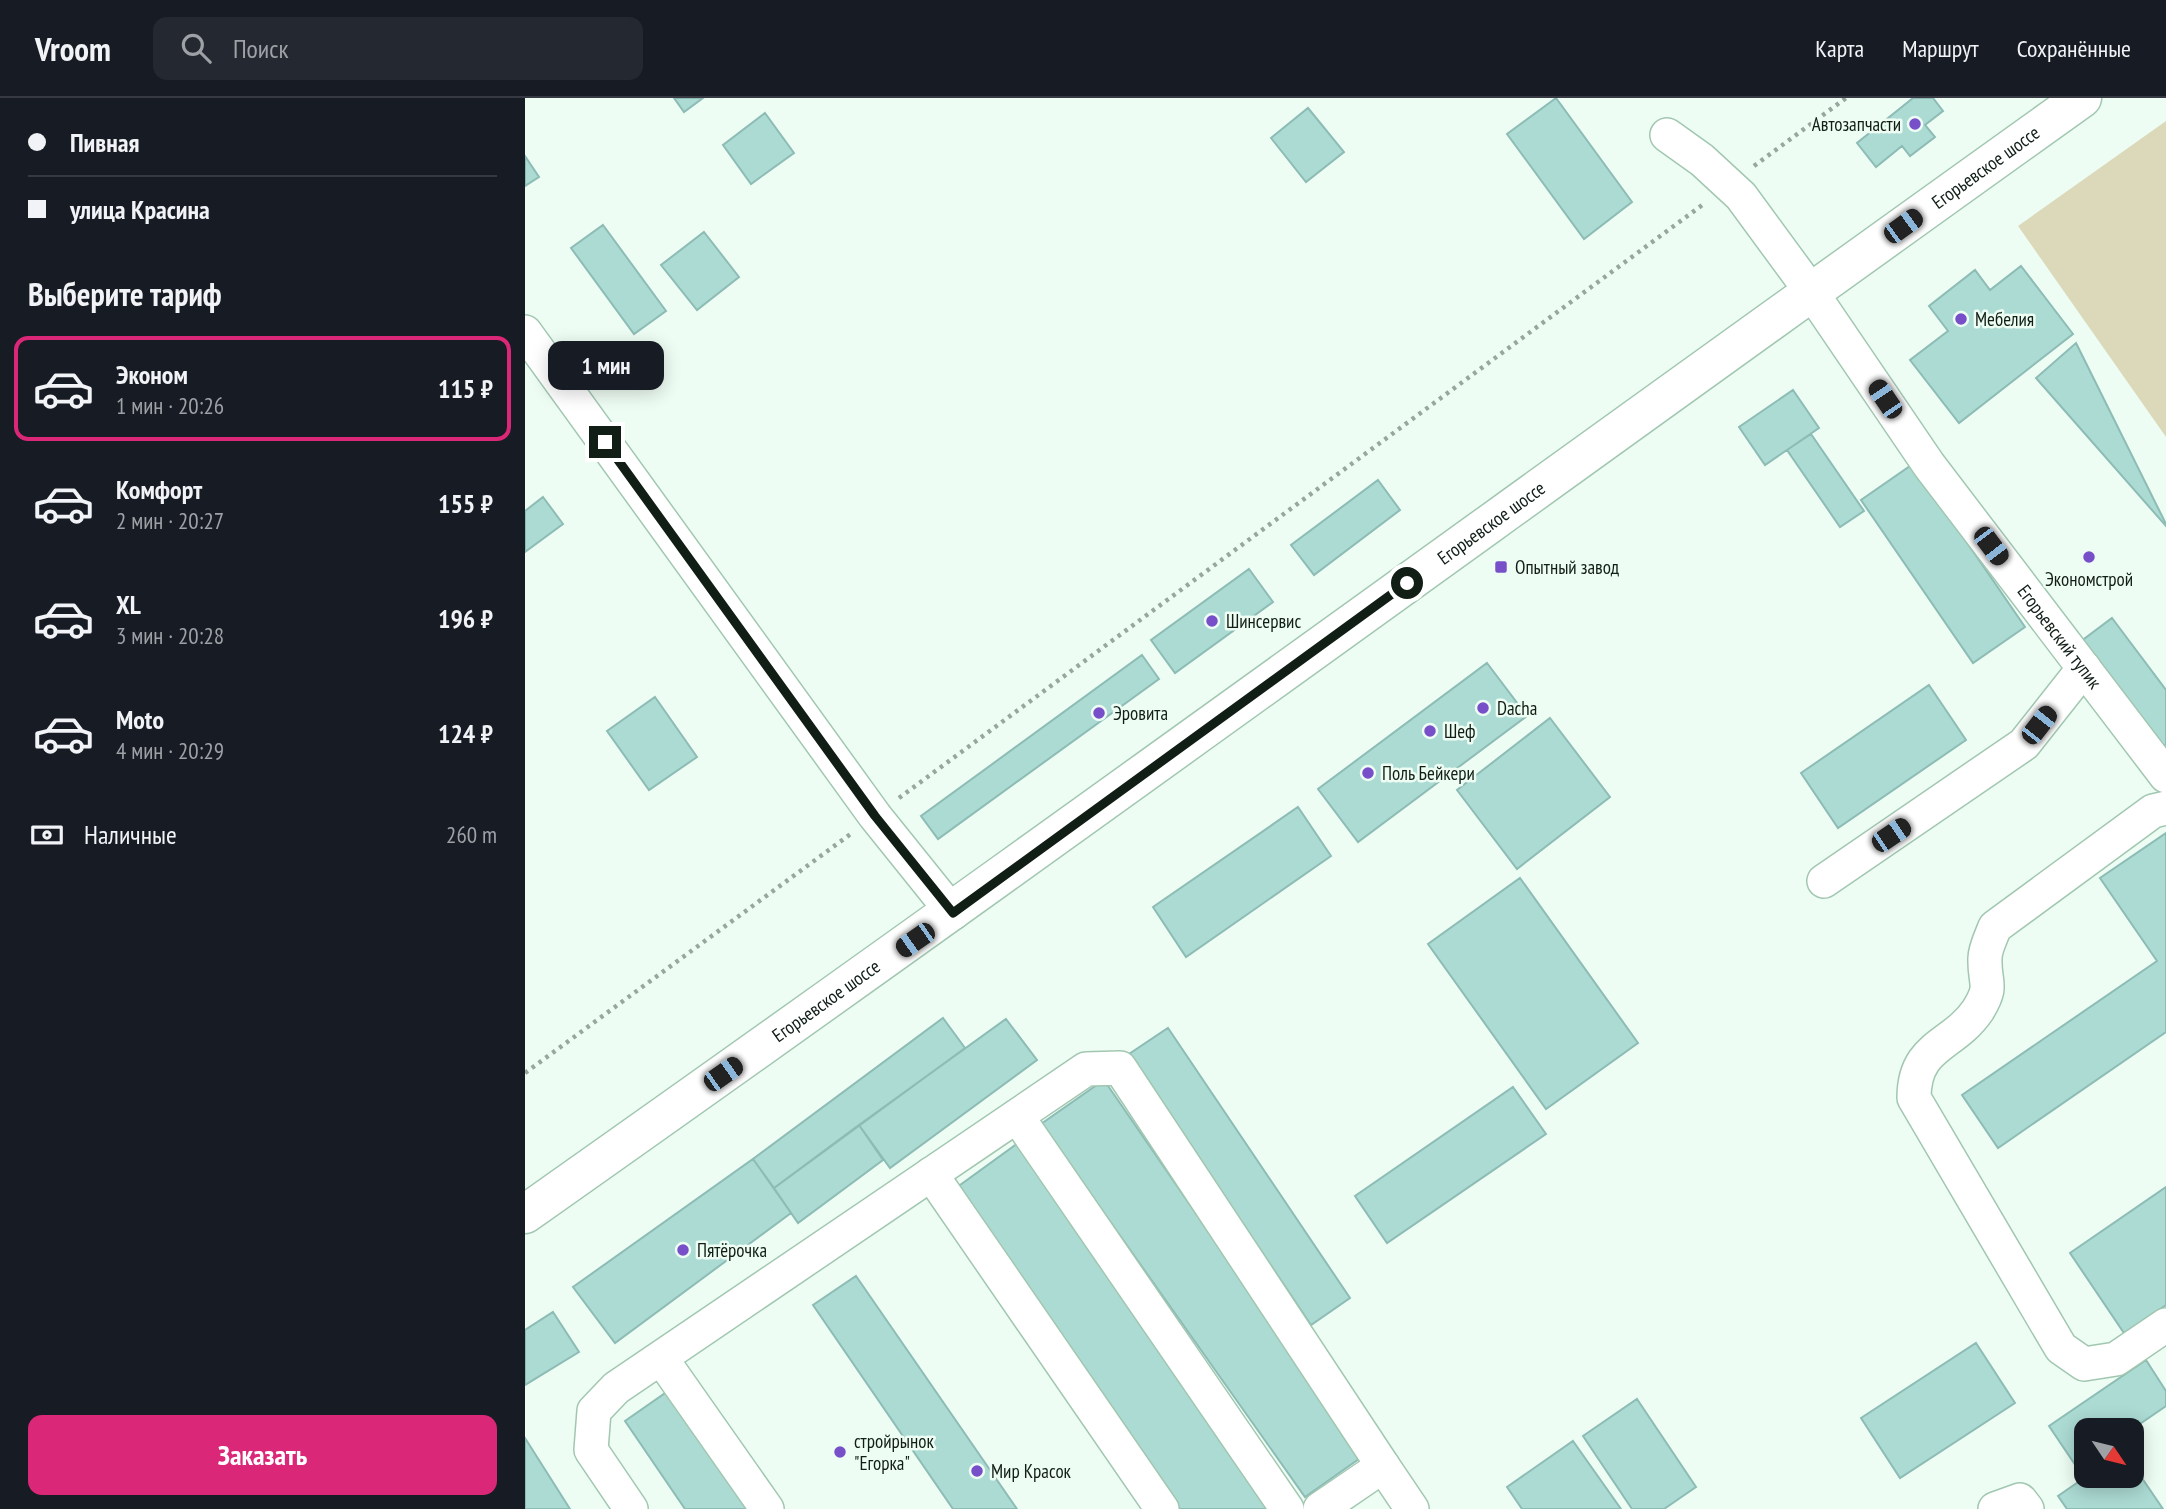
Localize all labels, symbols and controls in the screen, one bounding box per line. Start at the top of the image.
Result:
search box [153,17,643,80]
text: Vroom [35,27,111,70]
icon: search [177,29,215,67]
text: Поиск [233,32,289,65]
text: Карта [1815,33,1864,64]
text: Маршрут [1902,33,1979,64]
text: Сохранённые [2017,33,2131,64]
place label: Автозапчасти [1812,112,1901,136]
marker: Автозапчасти [1907,116,1923,132]
street label: Егорьевское шоссе [1927,120,2044,214]
text: Пивная [70,126,139,159]
text: улица Красина [70,193,210,226]
car [1880,205,1927,247]
text: Выберите тариф [28,273,222,315]
place label: Мебелия [1975,307,2034,331]
marker: Мебелия [1953,311,1969,327]
callout: 1 мин [547,341,663,390]
text: 1 мин [581,351,631,380]
icon: car [32,357,95,420]
text: Эконом [116,358,188,391]
text: 115 ₽ [438,372,493,405]
car [1865,376,1906,422]
text: 1 мин · 20:26 [116,391,224,420]
route end [589,426,621,458]
icon: car [32,472,95,535]
text: Комфорт [116,473,202,506]
street label: Егорьевское шоссе [1433,476,1550,570]
text: 155 ₽ [438,487,493,520]
text: 2 мин · 20:27 [116,506,224,535]
car [1970,523,2013,569]
marker: Экономстрой [2081,549,2097,565]
place label: Опытный завод [1515,555,1620,579]
marker: Опытный завод [1493,559,1509,575]
route start [1391,567,1423,599]
place label: Экономстрой [2045,567,2133,591]
street label: Егорьевский тупик [2012,580,2107,694]
icon: car [32,587,95,650]
text: XL [116,588,141,621]
text: 196 ₽ [438,602,493,635]
place label: Шинсервис [1226,609,1301,633]
marker: Шинсервис [1204,613,1220,629]
text: 3 мин · 20:28 [116,621,224,650]
place label: Dacha [1497,696,1537,720]
marker: Dacha [1475,700,1491,716]
place label: Эровита [1113,701,1168,725]
icon: car [32,702,95,765]
car [2018,702,2061,748]
text: Moto [116,703,164,736]
marker: Эровита [1091,705,1107,721]
text: 124 ₽ [438,717,493,750]
place label: Шеф [1444,719,1475,743]
marker: Шеф [1422,723,1438,739]
text: 4 мин · 20:29 [116,736,224,765]
place label: Поль Бейкери [1382,761,1475,785]
marker: Поль Бейкери [1360,765,1376,781]
car [1868,815,1915,855]
icon: cash [28,816,66,854]
text: Наличные [84,818,177,851]
text: 260 m [446,820,497,849]
car [892,919,939,961]
street label: Егорьевское шоссе [767,954,885,1047]
car [700,1053,747,1095]
place label: Пятёрочка [697,1238,767,1262]
marker: Пятёрочка [675,1242,691,1258]
button: Заказать [28,1415,497,1495]
north arrow [2074,1418,2144,1488]
map controls [2074,1418,2144,1488]
place label: стройрынок "Егорка" [854,1429,934,1475]
marker: стройрынок "Егорка" [832,1444,848,1460]
place label: Мир Красок [991,1459,1072,1483]
marker: Мир Красок [969,1463,985,1479]

